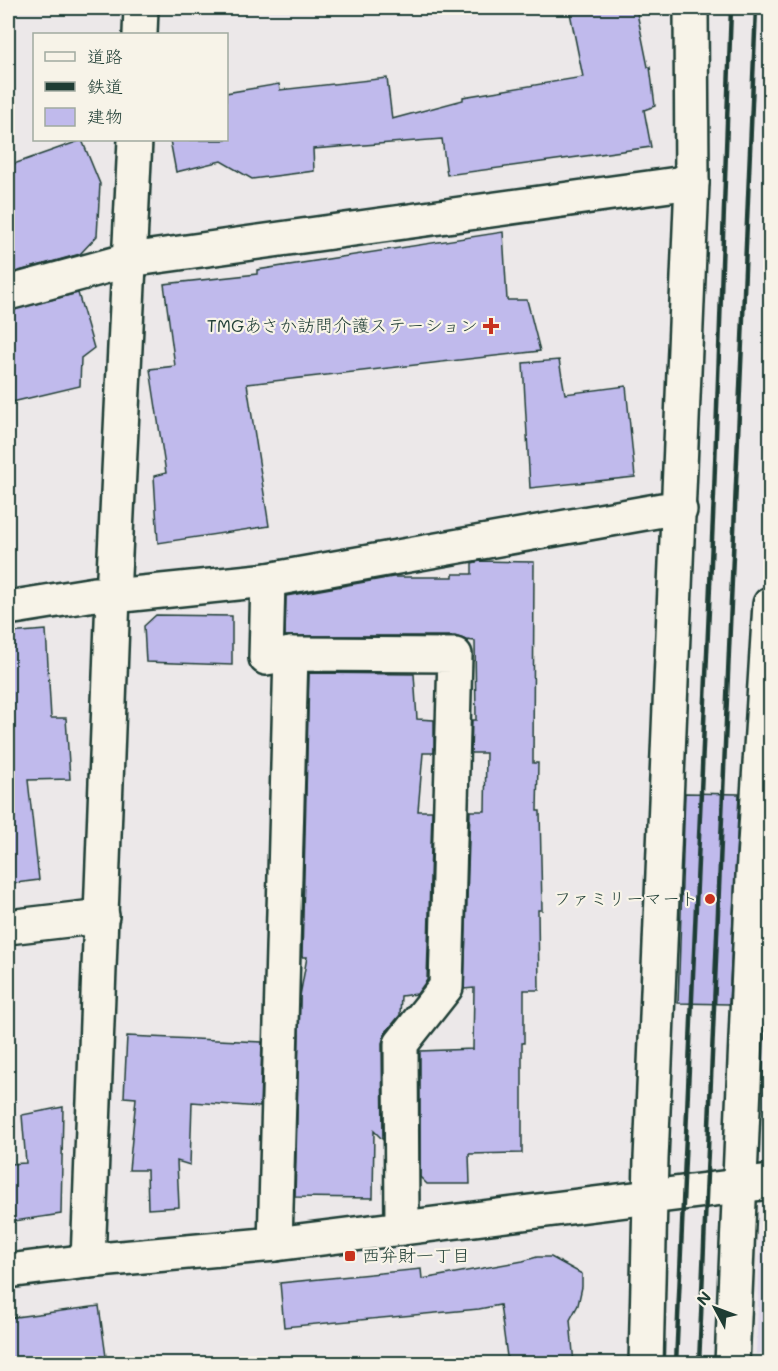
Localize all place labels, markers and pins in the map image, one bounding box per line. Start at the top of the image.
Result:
place label: TMGあさか訪問介護ステーション [207,313,478,337]
marker: TMGあさか訪問介護ステーション [482,317,500,335]
place label: ファミリーマート [554,886,698,910]
marker: ファミリーマート [703,892,717,906]
place label: 西弁財一丁目 [362,1243,470,1267]
marker: 西弁財一丁目 [343,1249,357,1263]

